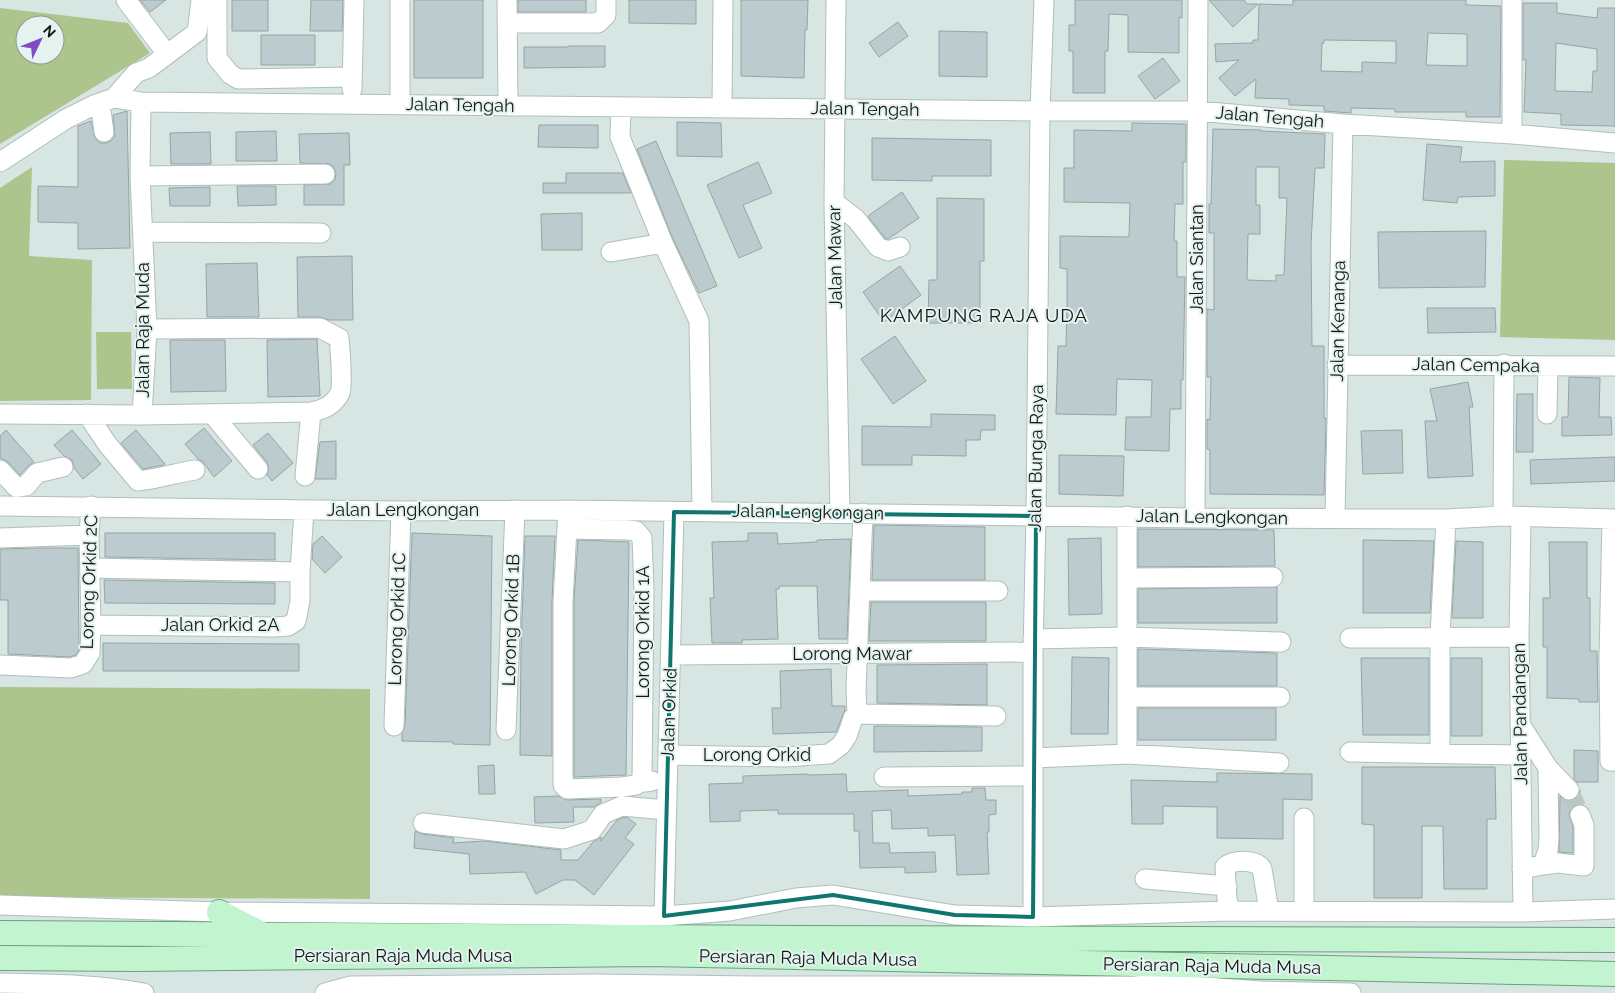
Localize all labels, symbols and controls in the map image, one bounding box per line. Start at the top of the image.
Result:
north arrow [15,15,65,65]
text: N [40,22,59,40]
street label: Jalan Tengah [405,93,515,116]
street label: Jalan Tengah [810,97,920,120]
street label: Jalan Tengah [1215,101,1325,132]
street label: Jalan Mawar [823,204,846,309]
street label: Jalan Siantan [1186,204,1207,314]
street label: Jalan Kenanga [1326,260,1349,382]
street label: Jalan Raja Muda [132,262,153,398]
district label: KAMPUNG RAJA UDA [880,304,1088,326]
street label: Jalan Cempaka [1412,353,1540,376]
street label: Jalan Bunga Raya [1024,384,1047,532]
street label: Jalan Lengkongan [327,499,479,520]
street label: Jalan Lengkongan [732,500,884,523]
street label: Jalan Lengkongan [1136,505,1288,528]
street label: Lorong Orkid 2C [76,514,101,650]
street label: Lorong Orkid 1C [384,552,409,686]
street label: Lorong Orkid 1B [498,553,523,687]
street label: Lorong Orkid 1A [632,566,653,698]
street label: Jalan Orkid 2A [161,614,279,635]
street label: Lorong Mawar [792,643,913,664]
street label: Jalan Pandangan [1508,643,1531,785]
street label: Jalan Orkid [656,667,681,761]
street label: Lorong Orkid [703,744,811,765]
street label: Persiaran Raja Muda Musa [294,945,512,966]
street label: Persiaran Raja Muda Musa [699,945,917,970]
street label: Persiaran Raja Muda Musa [1103,953,1321,978]

